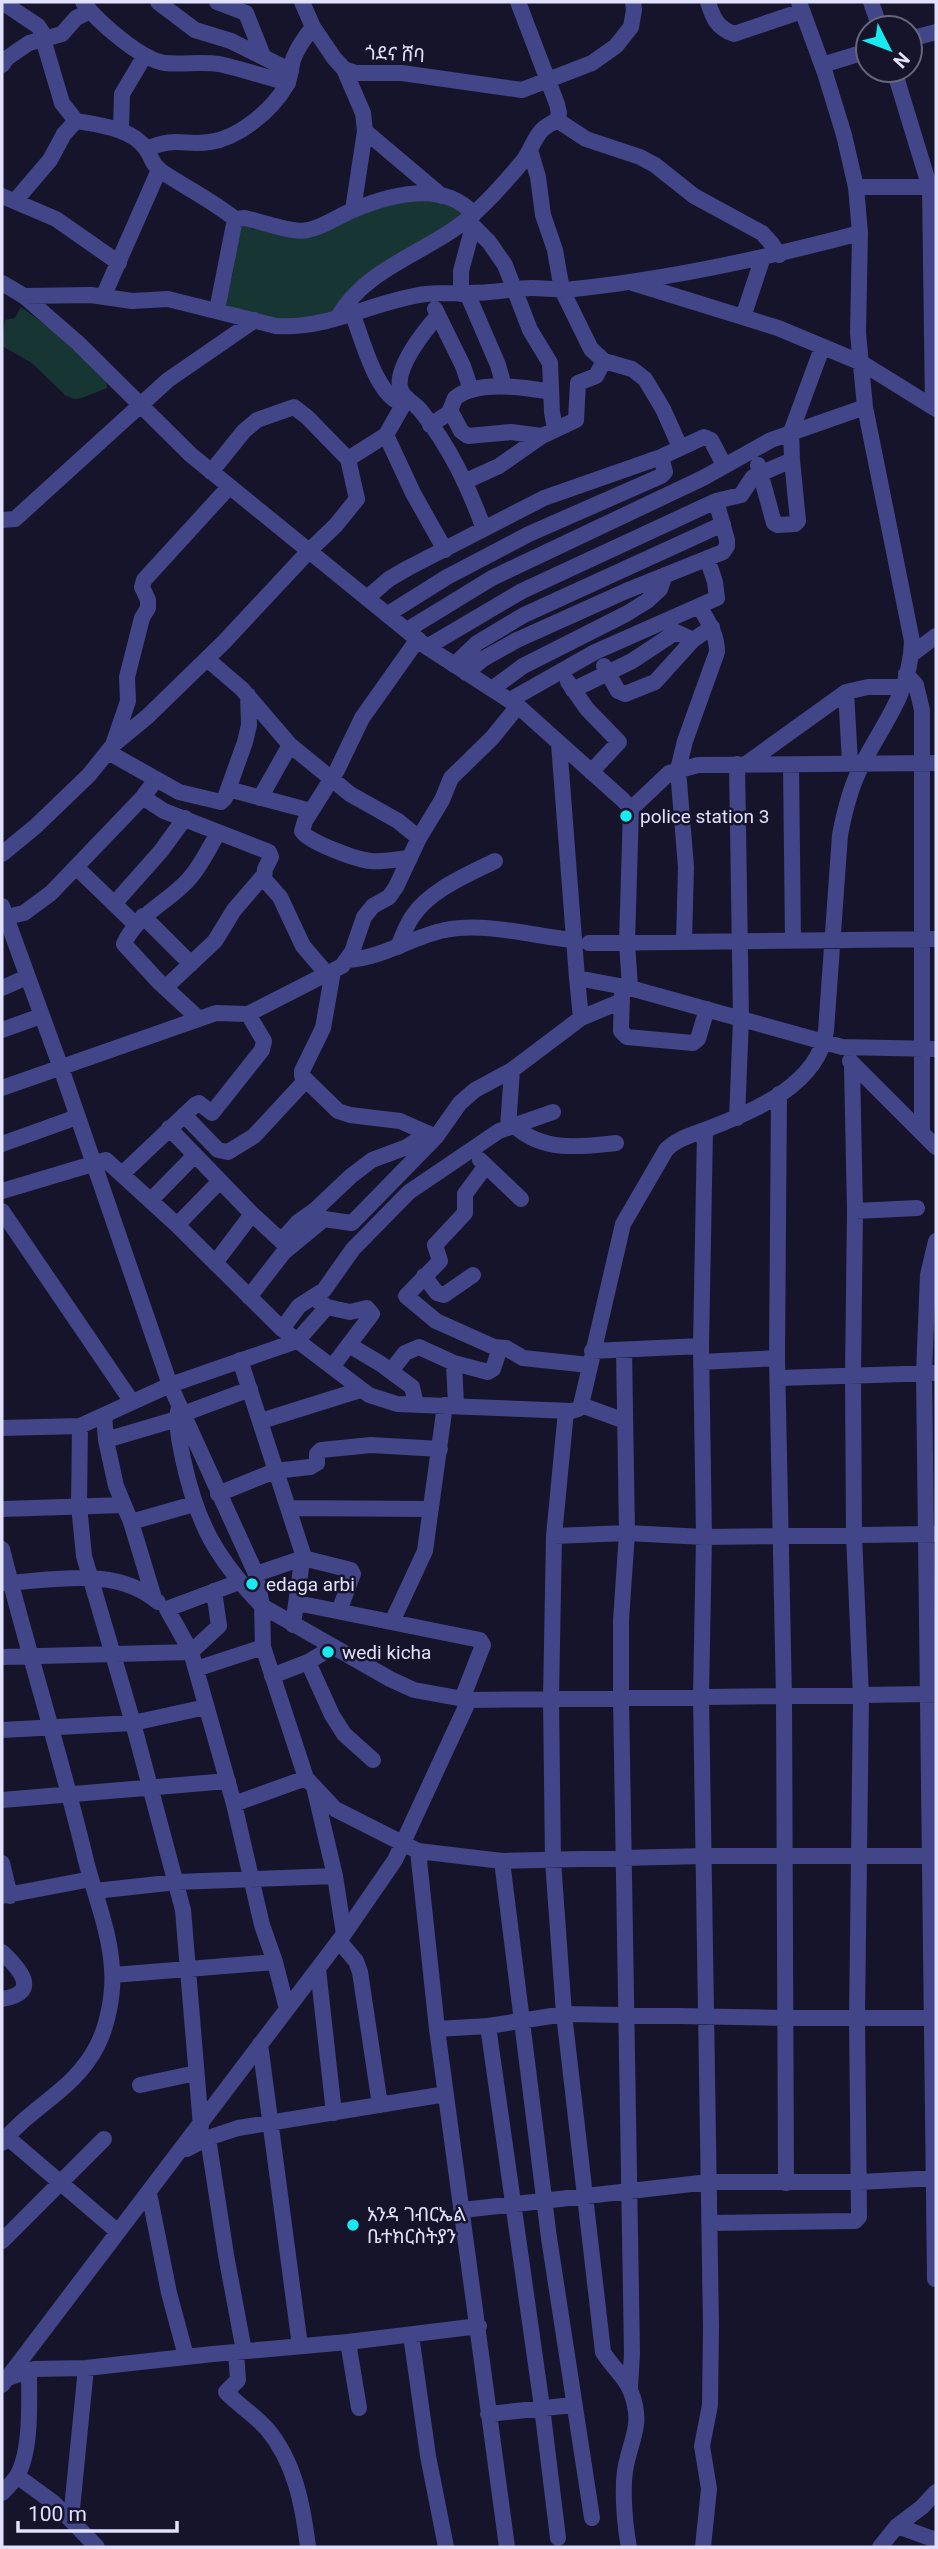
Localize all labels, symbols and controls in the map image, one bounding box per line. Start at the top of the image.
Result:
north arrow [854,14,924,84]
street label: ጎደና ሸባ [364,41,426,67]
text: N [888,47,914,73]
place label: police station 3 [640,805,769,828]
marker: police station 3 [618,808,634,824]
place label: edaga arbi [266,1573,355,1596]
marker: edaga arbi [244,1576,260,1592]
place label: wedi kicha [342,1641,431,1664]
marker: wedi kicha [320,1644,336,1660]
place label: አንዳ ገብርኤል ቤተክርስትያን [367,2203,466,2248]
marker: አንዳ ገብርኤል ቤተክርስትያን [345,2217,361,2233]
scale bar [18,2490,177,2534]
text: 100 m [28,2502,87,2526]

